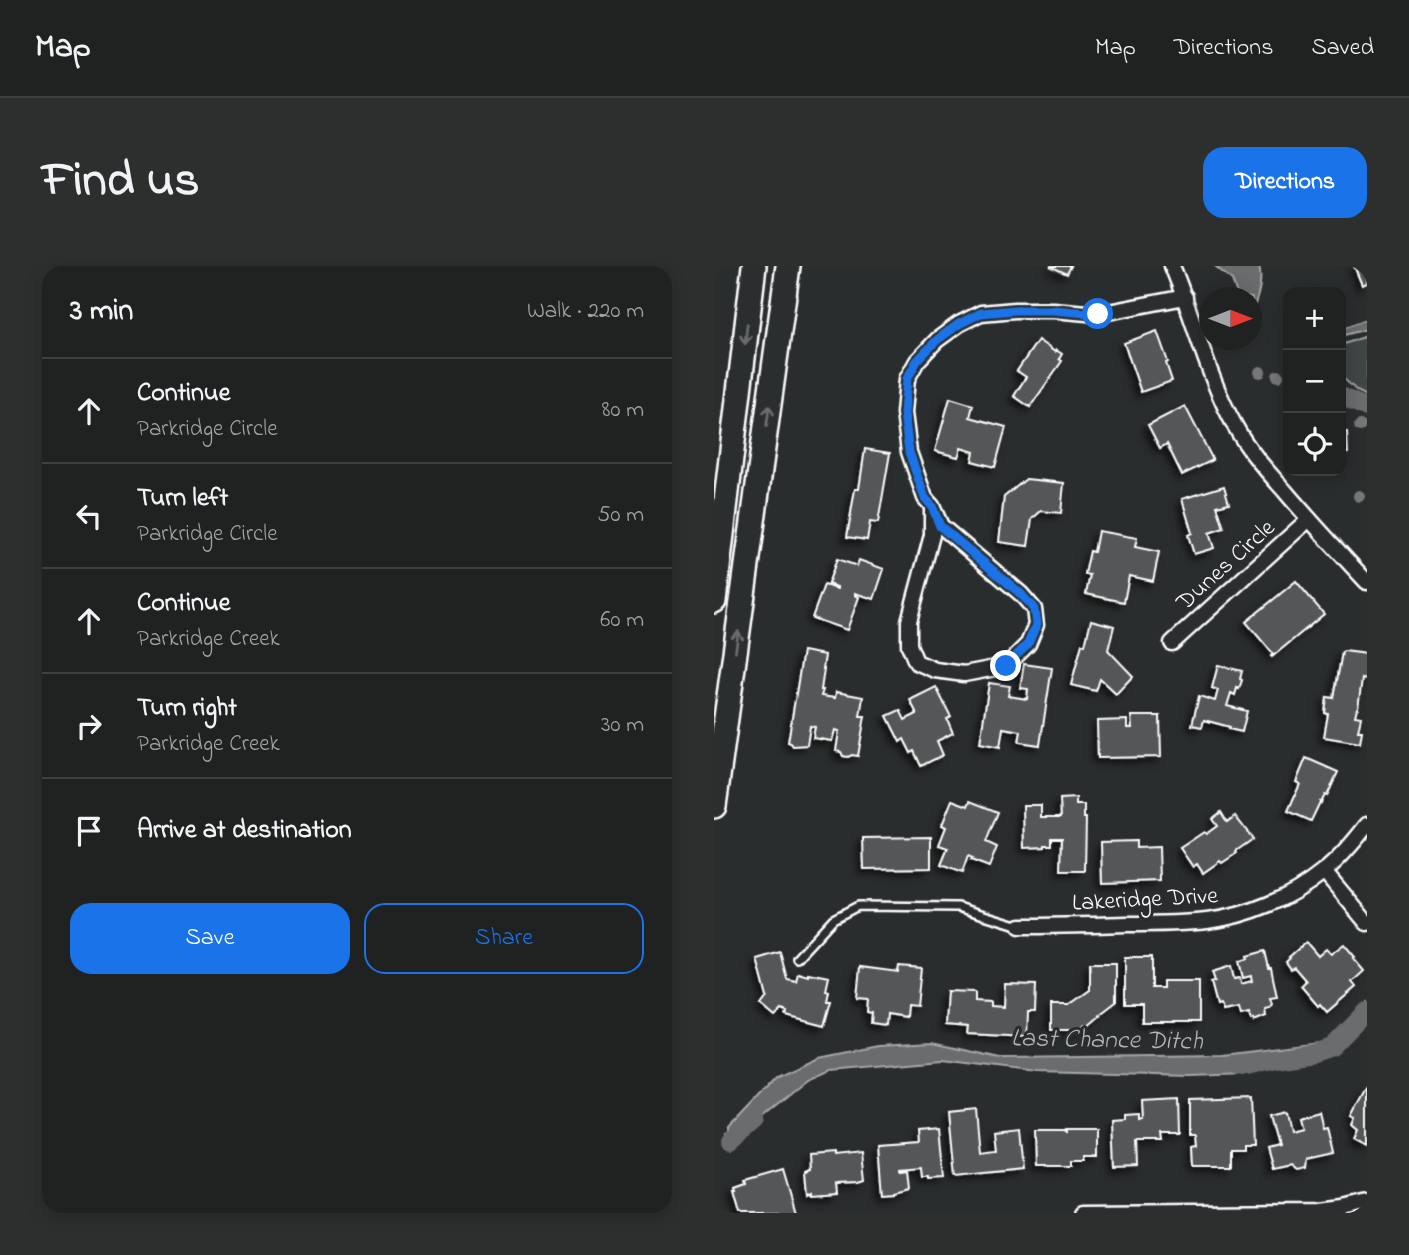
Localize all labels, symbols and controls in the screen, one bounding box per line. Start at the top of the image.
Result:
text: Map [35,24,91,72]
text: Map [1095,31,1136,66]
text: Directions [1174,31,1273,66]
text: Saved [1311,31,1374,66]
text: Find us [42,146,199,218]
button: Directions [1203,147,1367,218]
north arrow [1199,287,1262,350]
map controls [1283,287,1346,476]
button: + [1283,287,1346,350]
text: 3 min [70,290,133,334]
text: Walk · 220 m [527,295,644,328]
route start [1082,298,1113,329]
one-way arrow [740,322,753,345]
button: − [1283,350,1346,413]
text: Continue [137,375,230,413]
icon: ahead [70,392,108,430]
text: 80 m [602,394,644,427]
one-way arrow [762,405,775,428]
text: Parkridge Circle [137,413,277,446]
button: locate [1283,413,1346,476]
text: Turn left [137,480,228,518]
icon: left [70,497,108,535]
text: 50 m [597,499,644,532]
street label: Dunes Circle [1169,512,1284,621]
text: Parkridge Circle [137,518,277,551]
text: Continue [137,585,230,623]
icon: ahead [70,602,108,640]
text: 60 m [600,604,644,637]
text: Parkridge Creek [137,623,280,656]
one-way arrow [731,630,744,653]
route end [990,650,1021,681]
text: Turn right [137,690,237,728]
icon: right [70,707,108,745]
text: 30 m [601,709,644,742]
text: Parkridge Creek [137,728,280,761]
icon: arrive [70,812,108,850]
text: Arrive at destination [137,812,352,850]
street label: Lakeridge Drive [1071,879,1219,922]
button: Save [70,903,350,974]
button: Share [364,903,644,974]
water label: Last Chance Ditch [1011,1020,1204,1062]

